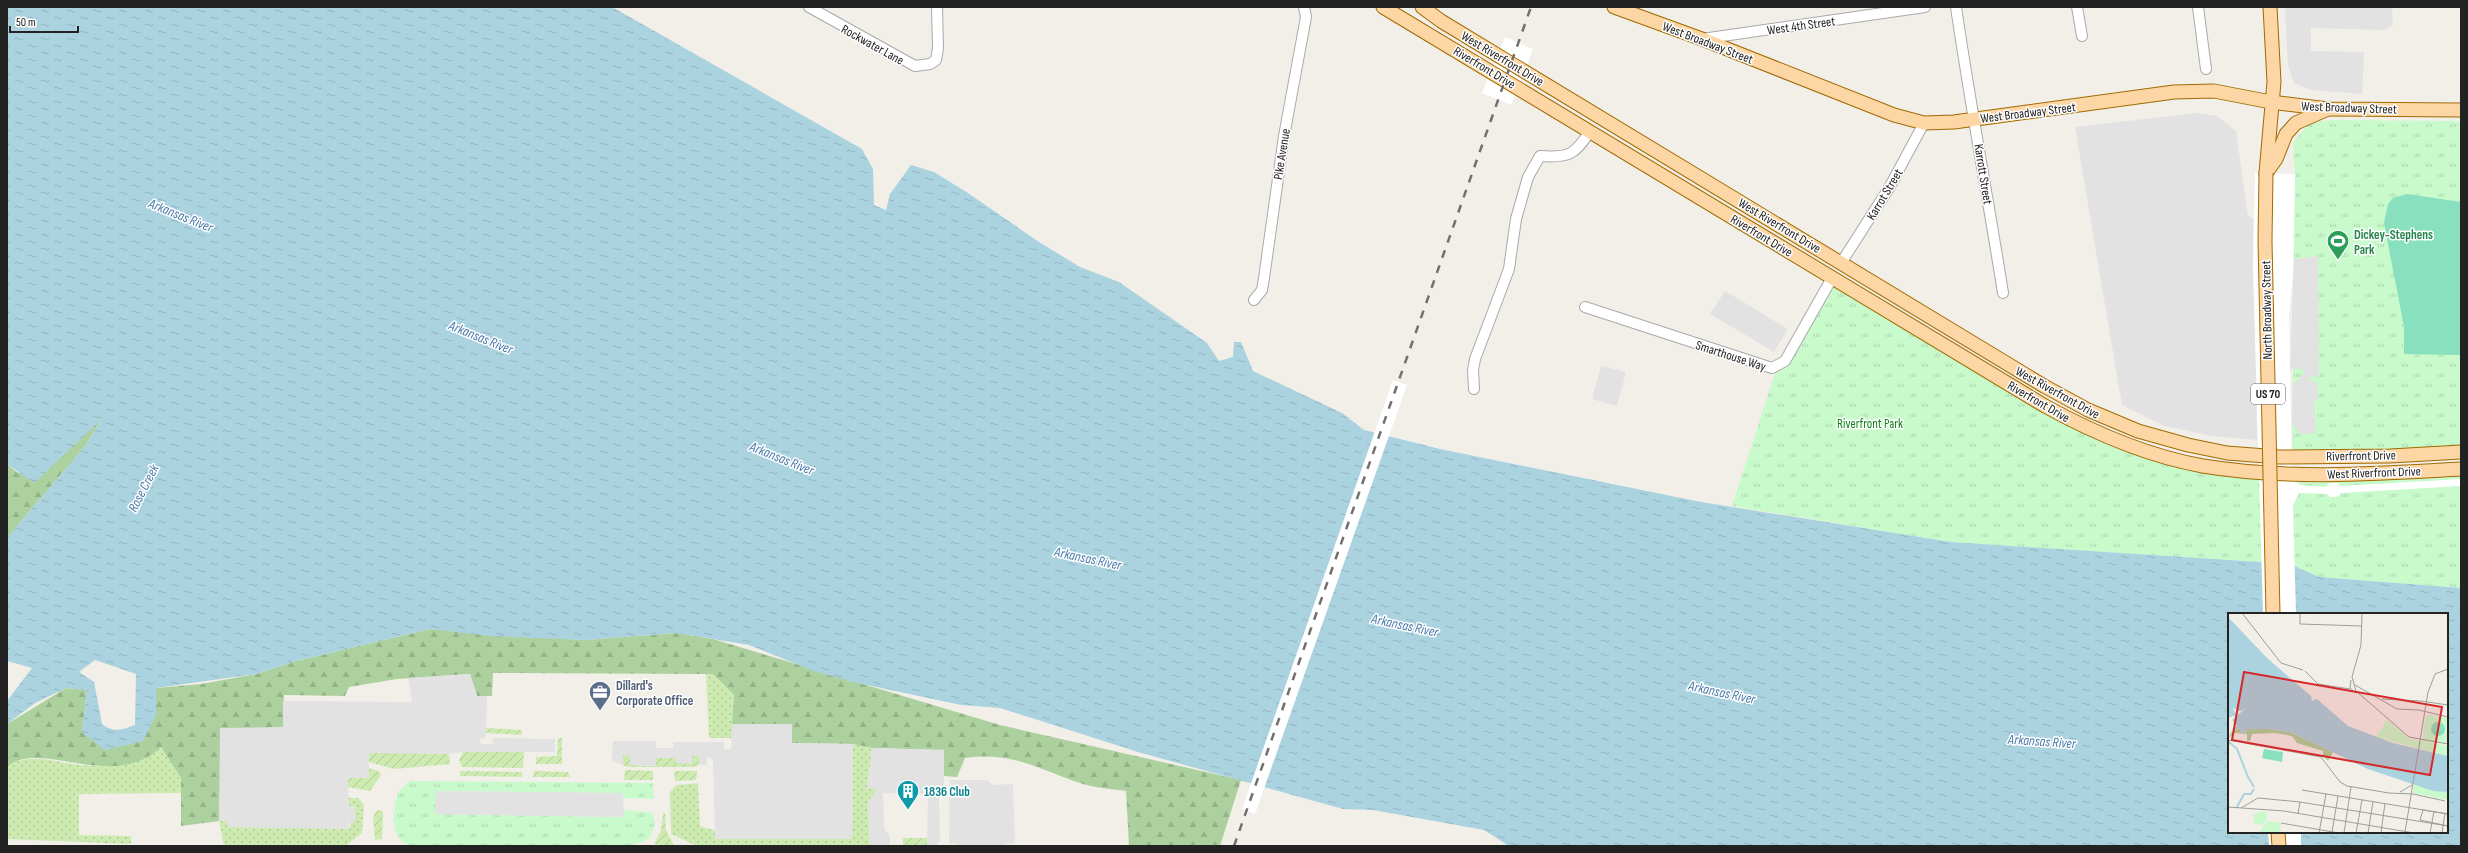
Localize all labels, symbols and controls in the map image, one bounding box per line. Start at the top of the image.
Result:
scale bar [10,8,78,34]
street label: West 4th Street [1766,13,1836,39]
text: 50 m [16,15,36,30]
street label: West Broadway Street [1660,18,1755,68]
street label: Rockwater Lane [838,21,907,69]
street label: West Riverfront Drive [1459,27,1547,89]
street label: Riverfront Drive [1451,42,1519,92]
street label: West Broadway Street [2301,98,2397,118]
street label: West Broadway Street [1980,99,2077,127]
street label: Pike Avenue [1270,127,1294,181]
street label: Karrott Street [1970,143,1996,206]
street label: Karrot Street [1863,166,1906,223]
street label: West Riverfront Drive [1736,194,1824,256]
water label: Arkansas River [145,195,216,236]
street label: Riverfront Drive [1728,210,1796,260]
place label: Dickey-Stephens Park [2354,227,2433,258]
sports icon: Dickey-Stephens Park [2325,228,2351,261]
street label: North Broadway Street [2258,260,2276,360]
water label: Arkansas River [445,317,516,358]
street label: Smarthouse Way [1693,337,1768,375]
street label: West Riverfront Drive [2013,362,2103,422]
street label: Riverfront Drive [2005,377,2073,425]
road number: US 70 [2251,384,2285,404]
park label: Riverfront Park [1837,416,1903,432]
water label: Arkansas River [746,438,817,479]
street label: Riverfront Drive [2326,447,2396,465]
water label: Rose Creek [124,461,163,515]
street label: West Riverfront Drive [2327,463,2421,483]
water label: Arkansas River [1052,543,1124,574]
water label: Arkansas River [1369,610,1441,641]
inset map [2228,613,2448,833]
water label: Arkansas River [1686,677,1758,708]
place label: Dillard's Corporate Office [616,678,694,709]
office icon: Dillard's Corporate Office [587,679,613,712]
water label: Arkansas River [2007,731,2077,752]
building icon: 1836 Club [895,778,921,811]
place label: 1836 Club [924,784,970,800]

